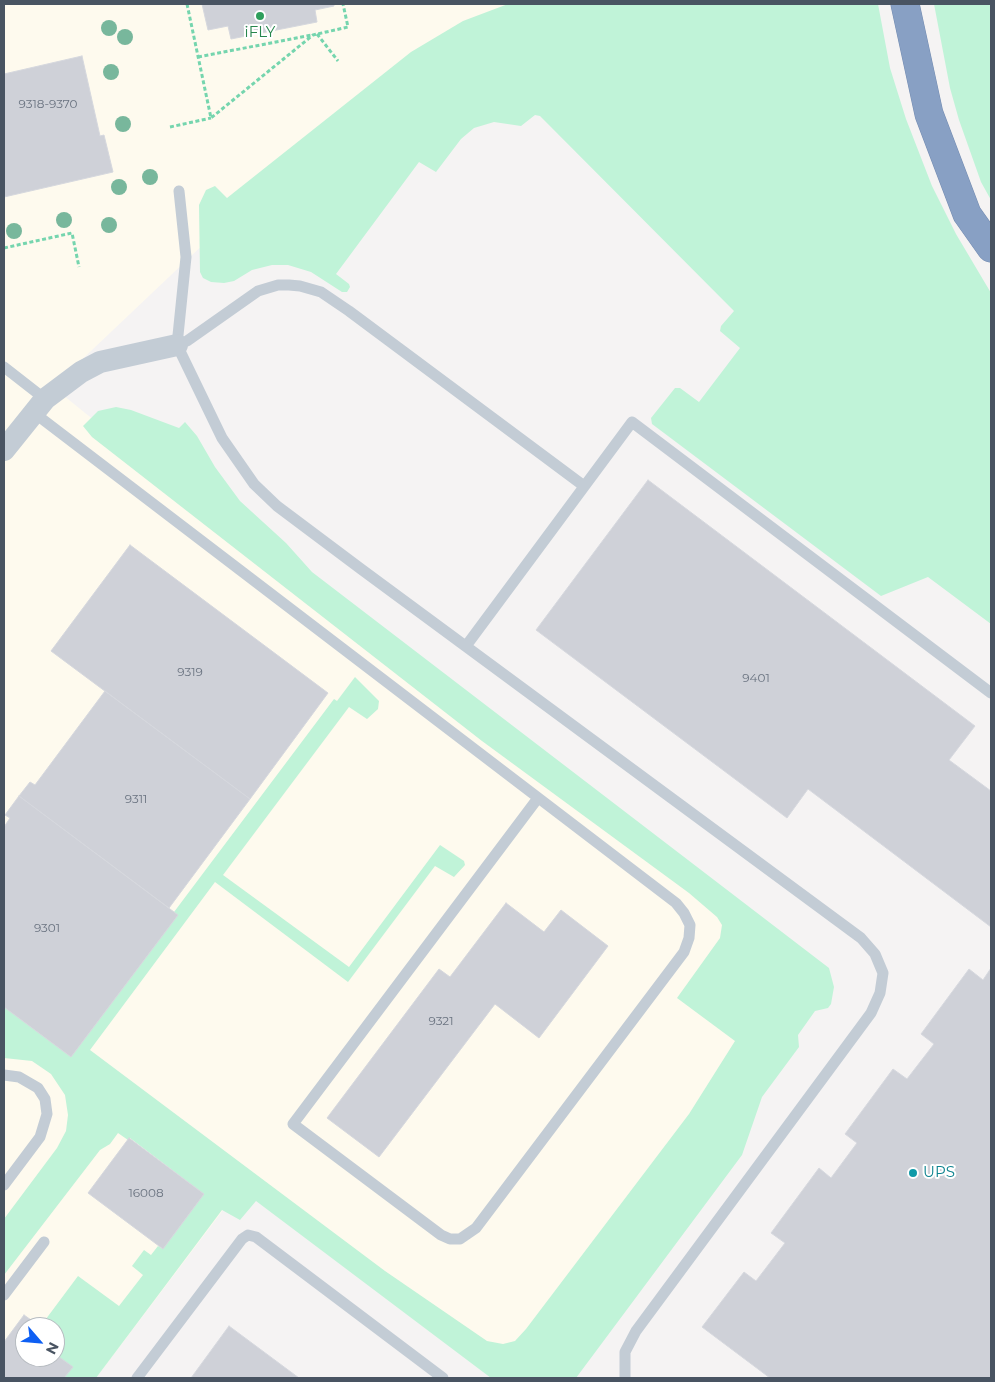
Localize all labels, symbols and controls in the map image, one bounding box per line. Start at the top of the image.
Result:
marker: iFLY [254,10,266,22]
place label: iFLY [245,24,275,42]
house number: 9318-9370 [18,97,78,111]
house number: 9319 [177,665,203,679]
house number: 9401 [742,671,770,685]
house number: 9311 [125,792,147,806]
house number: 9301 [34,921,60,935]
house number: 9321 [428,1014,454,1028]
place label: UPS [923,1164,955,1182]
marker: UPS [907,1167,919,1179]
house number: 16008 [128,1186,164,1200]
north arrow [15,1317,65,1367]
text: N [42,1339,63,1357]

